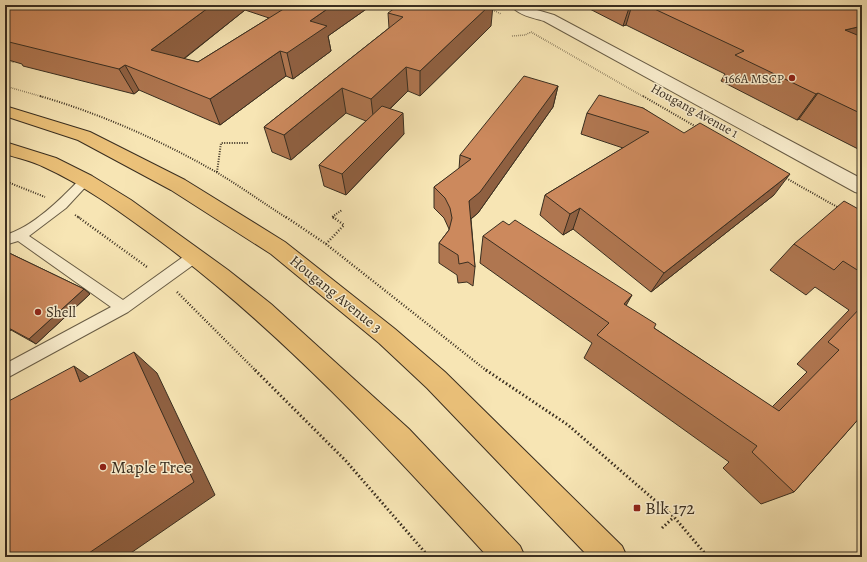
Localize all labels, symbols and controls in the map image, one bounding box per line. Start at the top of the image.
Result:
place label: 166A MSCP [724,70,784,87]
marker: 166A MSCP [787,73,797,83]
street label: Hougang Avenue 1 [648,79,742,142]
street label: Hougang Avenue 3 [286,251,386,337]
place label: Shell [46,302,76,322]
marker: Shell [33,307,43,317]
place label: Maple Tree [111,455,192,479]
marker: Maple Tree [98,462,108,472]
place label: Blk 172 [645,496,695,520]
marker: Blk 172 [632,503,642,513]

